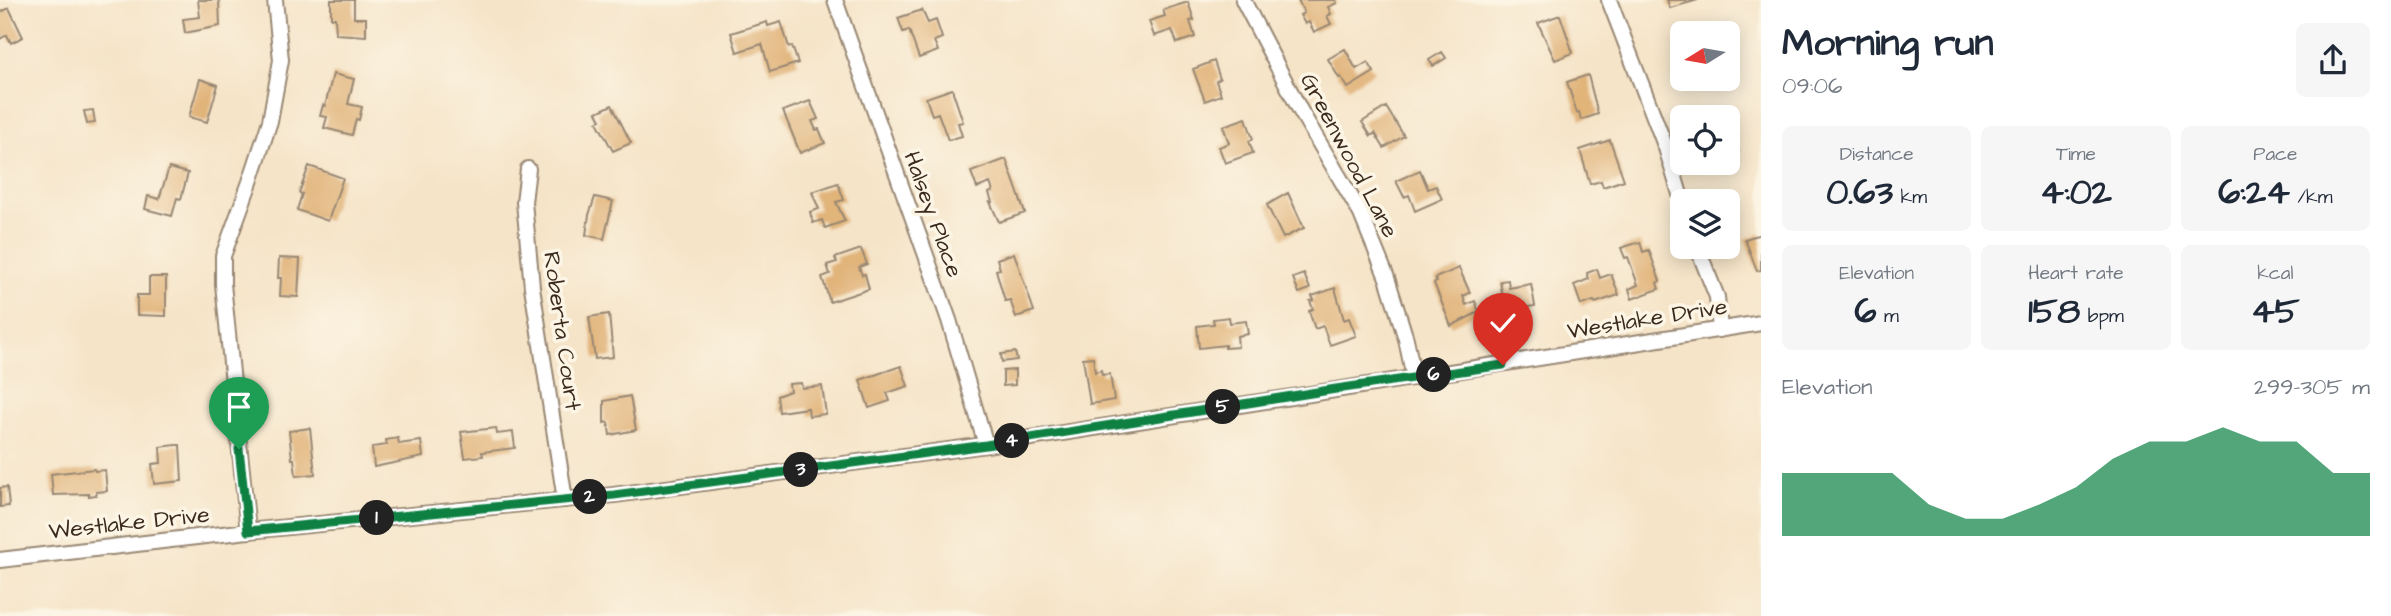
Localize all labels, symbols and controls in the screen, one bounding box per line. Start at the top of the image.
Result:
text: Morning run [1782,18,1994,70]
north arrow [1670,21,1740,91]
map controls [1670,21,1740,259]
button: share [2296,23,2370,97]
street label: Greenwood Lane [1292,68,1406,243]
text: 09:06 [1782,70,1842,102]
button: locate [1670,105,1740,175]
text: Distance [1840,141,1914,168]
text: Time [2056,141,2096,168]
text: Pace [2253,141,2297,168]
street label: Halsey Place [895,147,971,282]
text: 0.63 [1826,168,1893,217]
text: 4:02 [2040,168,2112,217]
text: 6:24 [2218,168,2290,217]
text: km [1893,184,1927,211]
text: /km [2290,184,2333,211]
button: layers [1670,189,1740,259]
street label: Roberta Court [535,249,589,414]
text: Elevation [1839,260,1914,287]
text: Heart rate [2028,260,2124,287]
text: kcal [2257,260,2294,287]
text: 6 [1854,287,1876,336]
text: 158 [2028,287,2080,336]
text: 45 [2251,287,2300,336]
street label: Westlake Drive [1565,291,1729,347]
pin [1473,293,1533,365]
text: m [1876,303,1899,330]
text: bpm [2080,303,2124,330]
icon: check [1484,304,1522,342]
pin: 6 [1416,358,1452,392]
text: 6 [1428,361,1439,388]
text: Elevation [1782,371,1873,403]
text: 299–305 m [2254,371,2370,403]
pin [209,377,269,449]
icon: arrive [220,388,258,426]
pin: 5 [1206,390,1240,424]
text: 5 [1216,393,1229,420]
pin: 4 [995,424,1030,458]
text: 4 [1005,427,1018,454]
pin: 3 [784,452,818,488]
text: 3 [796,456,805,483]
pin: 2 [572,480,608,514]
text: 2 [584,483,595,510]
street label: Westlake Drive [47,499,211,547]
pin: 1 [360,500,394,536]
text: 1 [375,504,378,531]

